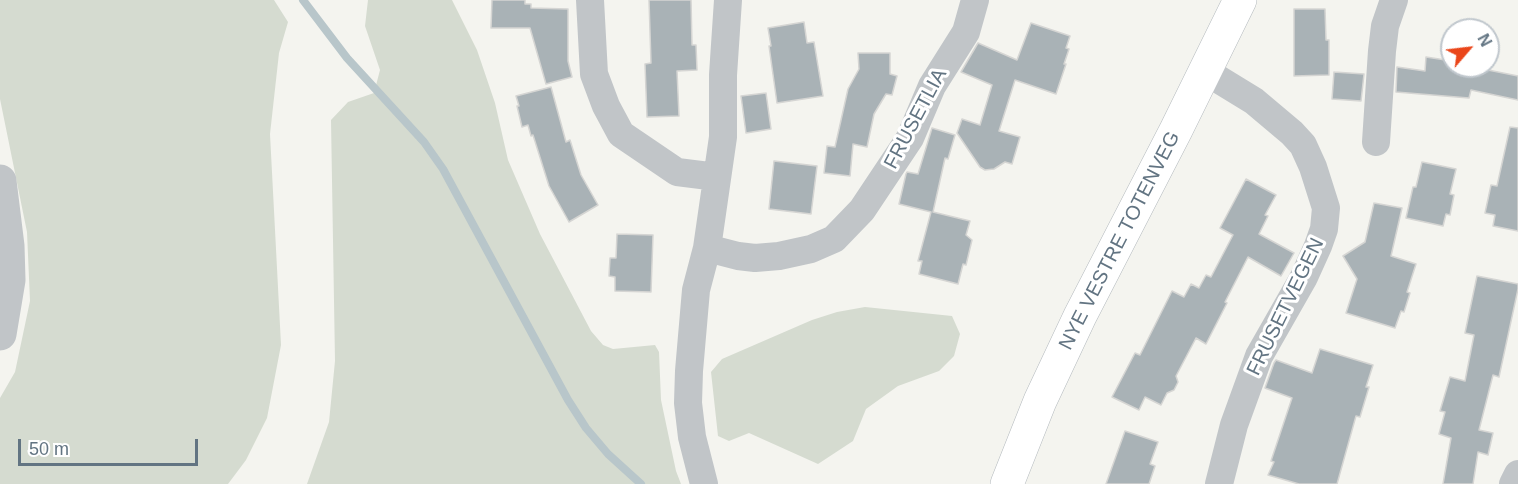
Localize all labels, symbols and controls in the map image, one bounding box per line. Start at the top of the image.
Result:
north arrow [1440,18,1500,78]
text: N [1474,31,1495,49]
street label: FRUSETLIA [880,65,952,173]
street label: NYE VESTRE TOTENVEG [1054,128,1186,354]
street label: FRUSETVEGEN [1242,234,1330,380]
scale bar [21,427,201,465]
text: 50 m [29,439,69,459]

